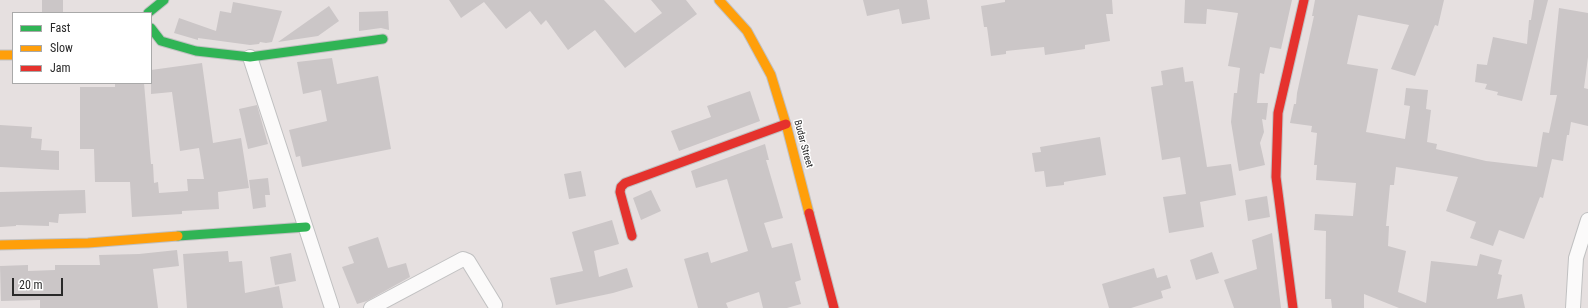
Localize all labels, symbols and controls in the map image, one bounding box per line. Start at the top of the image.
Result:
legend [12,12,152,84]
text: Fast [50,21,70,35]
text: Slow [50,41,73,55]
text: Jam [50,61,71,75]
street label: Budar Street [791,119,815,169]
scale bar [14,270,65,296]
text: 20 m [19,278,43,292]

